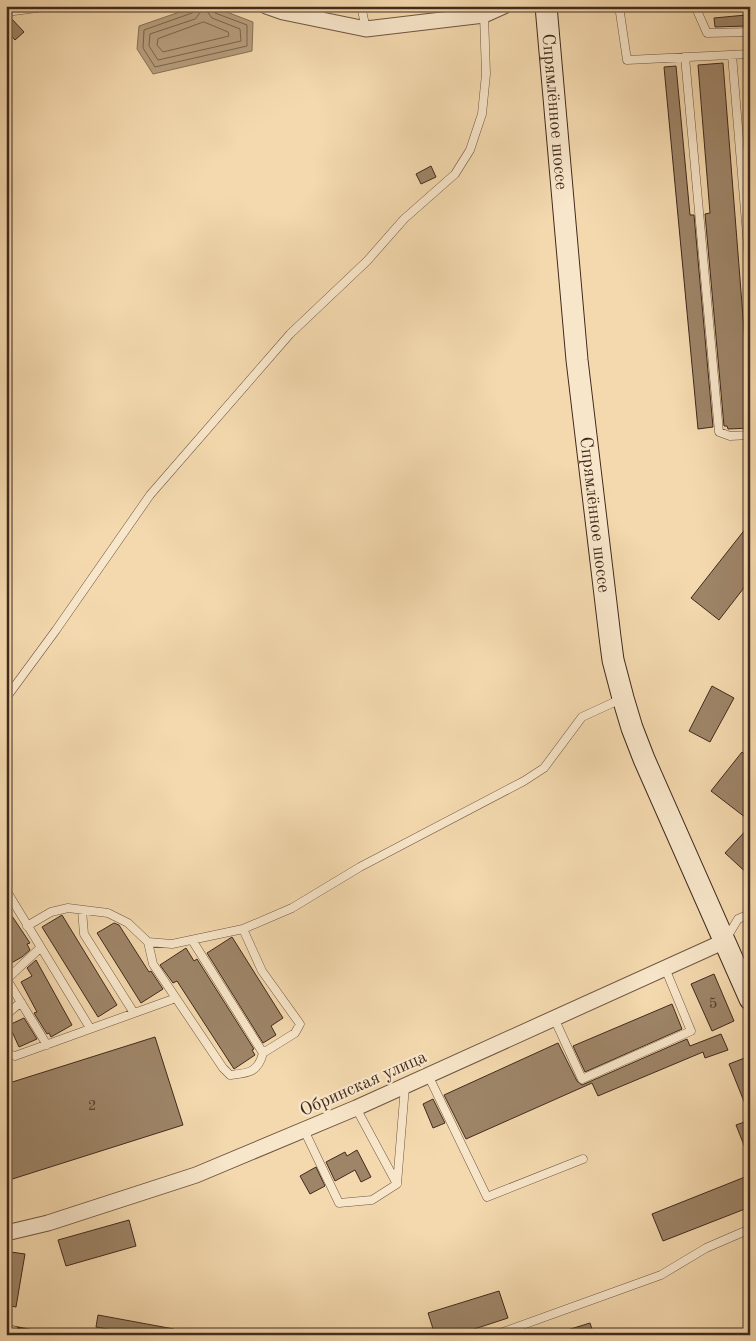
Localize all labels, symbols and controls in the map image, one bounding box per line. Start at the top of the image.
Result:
street label: Спрямлённое шоссе [538,33,570,191]
street label: Спрямлённое шоссе [576,436,613,594]
house number: 5 [709,997,717,1012]
street label: Обринская улица [297,1048,430,1120]
house number: 2 [88,1099,96,1114]

